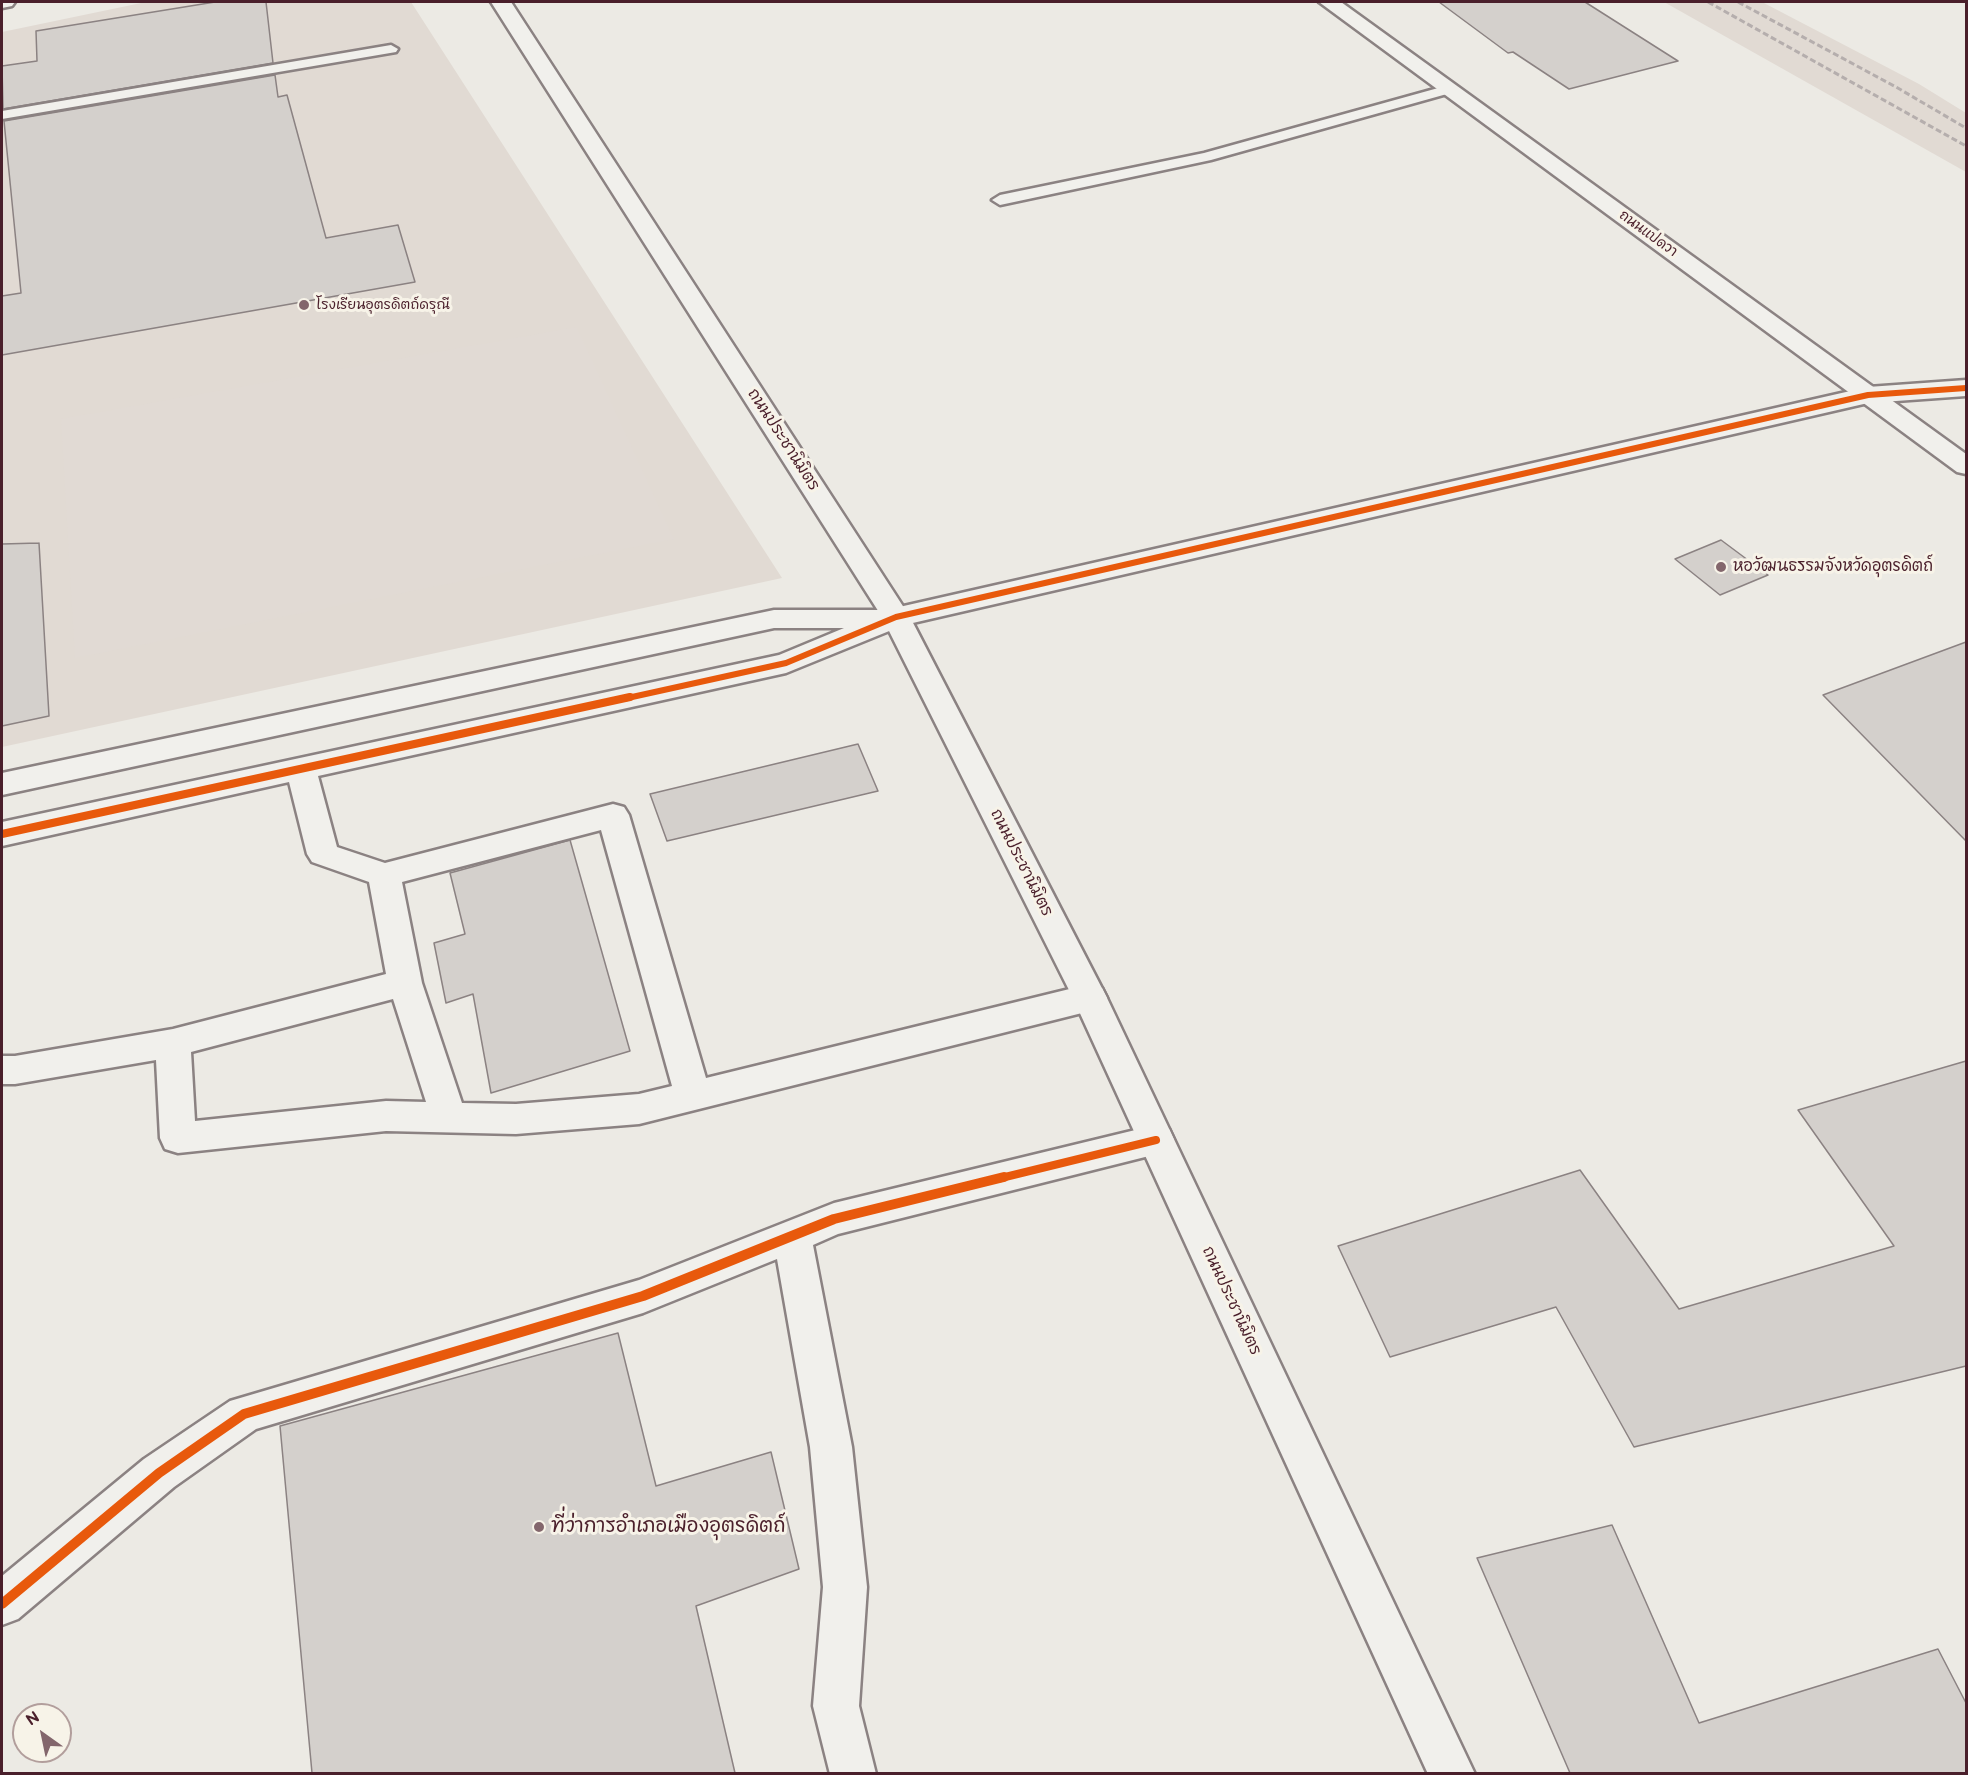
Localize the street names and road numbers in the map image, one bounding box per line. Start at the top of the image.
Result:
street label: ถนนแปดวา [1616,207,1680,261]
street label: ถนนประชานิมิตร [743,385,823,495]
street label: ถนนประชานิมิตร [986,806,1056,920]
street label: ถนนประชานิมิตร [1197,1243,1265,1359]

